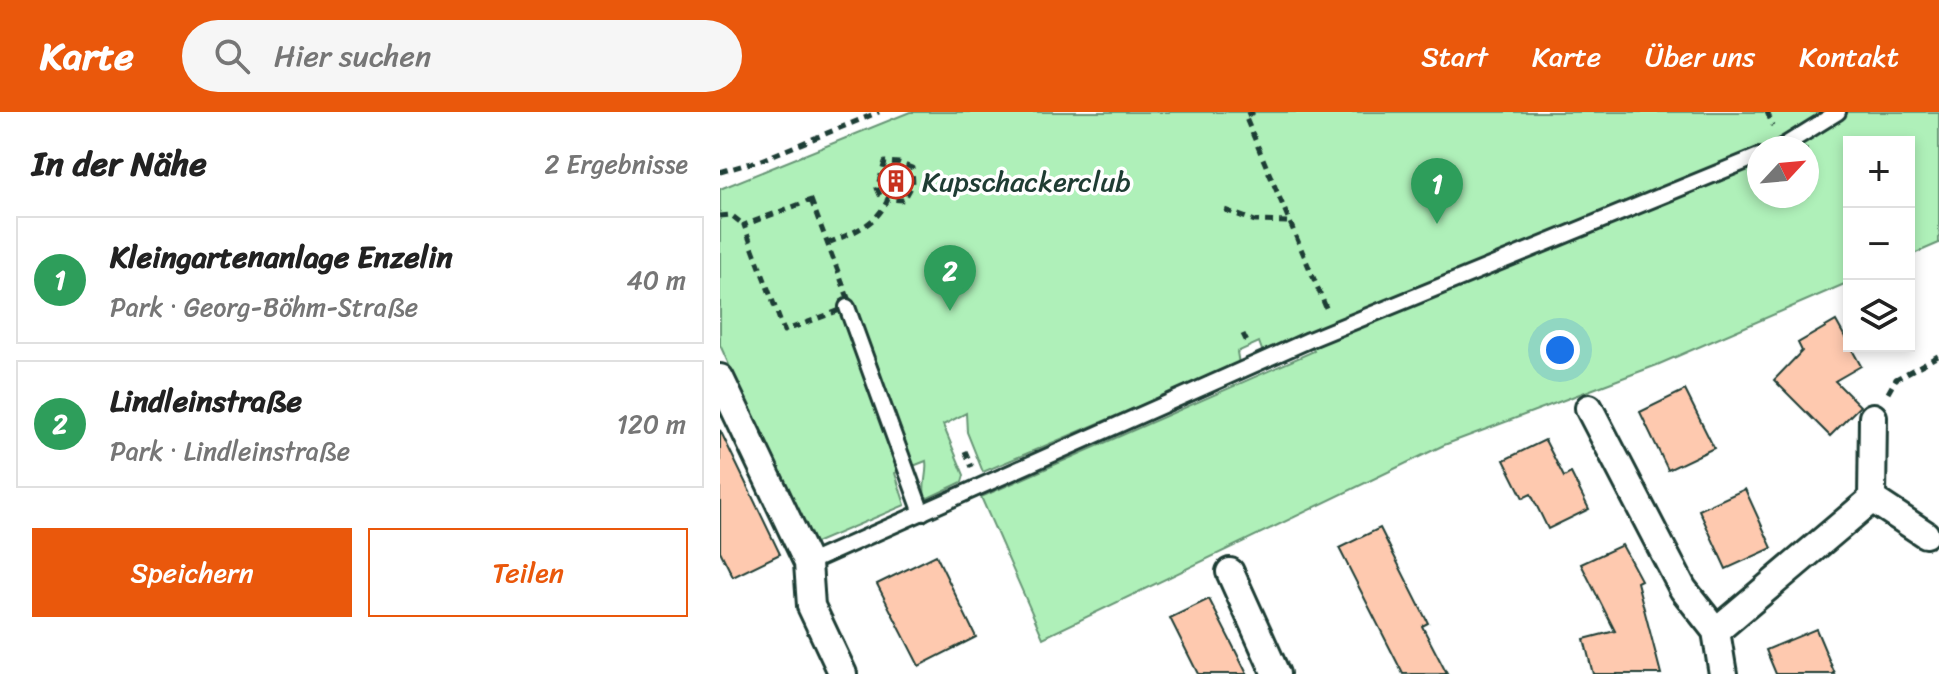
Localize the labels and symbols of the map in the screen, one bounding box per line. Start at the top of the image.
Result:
north arrow [1747,136,1819,208]
place label: Kupschackerclub [922,157,1131,206]
pin: 1 [1411,158,1463,224]
building icon: Kupschackerclub [877,162,915,200]
pin: 2 [924,245,976,311]
your location [1540,330,1580,370]

